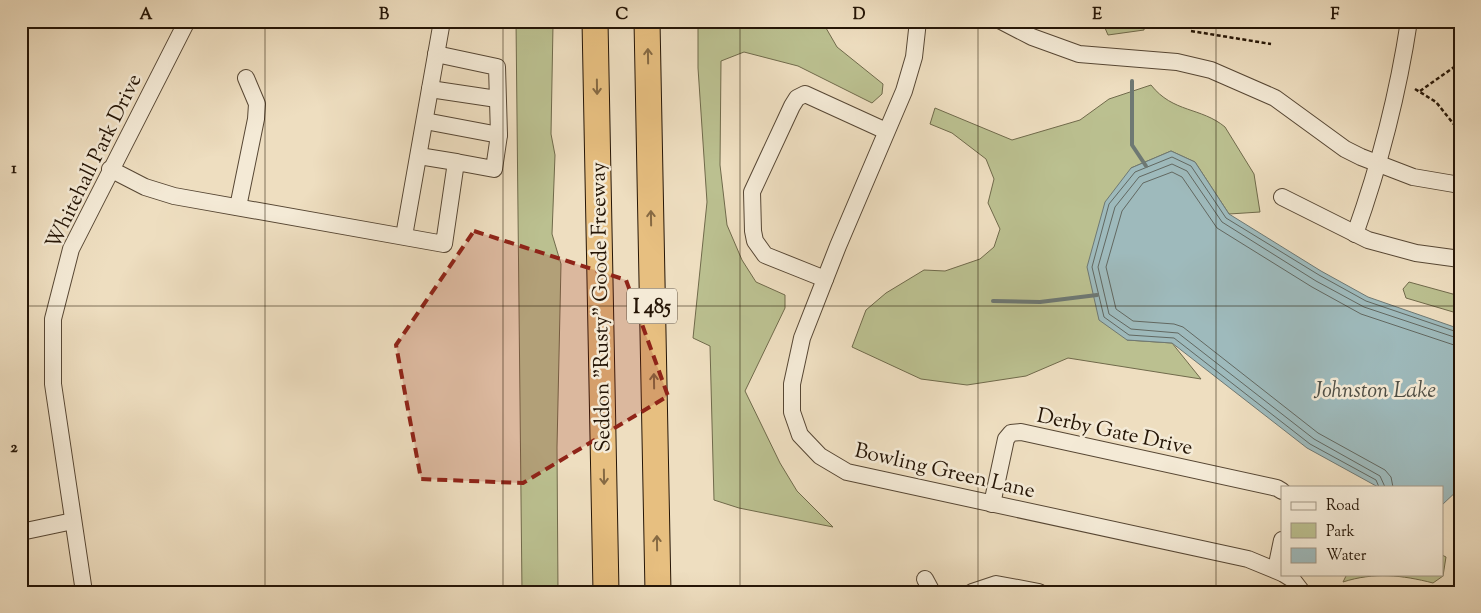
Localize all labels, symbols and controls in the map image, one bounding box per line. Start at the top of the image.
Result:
text: A [140,4,153,27]
text: B [379,4,389,27]
text: C [616,4,629,27]
text: D [853,4,866,27]
text: E [1092,4,1102,27]
text: F [1331,4,1340,27]
one-way arrow [643,48,652,64]
street label: Whitehall Park Drive [39,69,150,255]
one-way arrow [592,79,601,95]
text: 1 [11,158,17,181]
street label: Seddon "Rusty" Goode Freeway [584,161,620,452]
one-way arrow [646,210,656,226]
road number: I 485 [627,288,677,324]
one-way arrow [649,373,659,389]
water label: Johnston Lake [1313,376,1436,408]
street label: Derby Gate Drive [1034,402,1195,464]
text: 2 [10,437,18,460]
street label: Bowling Green Lane [851,437,1038,507]
one-way arrow [599,469,608,485]
legend [1281,486,1444,576]
text: Road [1326,496,1360,517]
text: Park [1326,522,1355,543]
one-way arrow [652,535,662,552]
text: Water [1326,546,1367,567]

